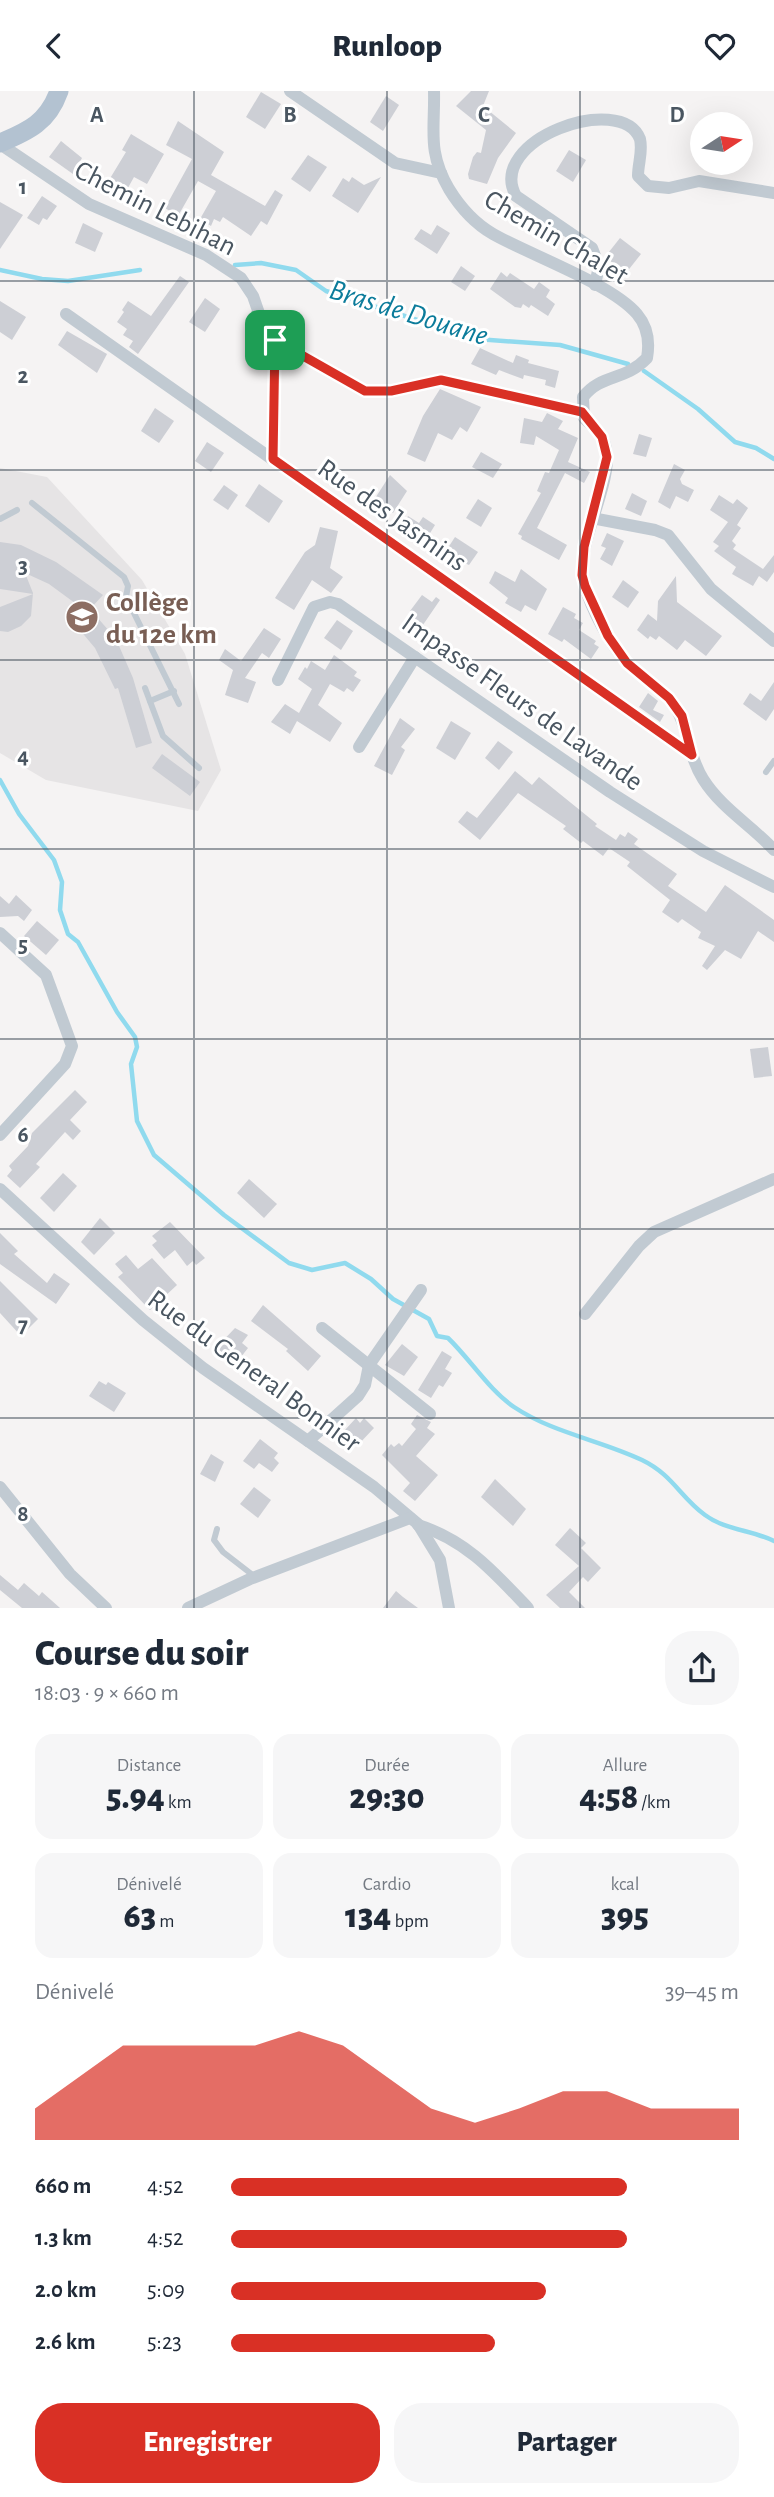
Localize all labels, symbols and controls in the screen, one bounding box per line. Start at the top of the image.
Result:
icon: back [35,27,73,65]
icon: heart [701,27,739,65]
text: Runloop [332,30,442,62]
text: A [90,104,104,127]
text: B [283,104,297,127]
text: C [478,104,490,127]
text: D [669,104,685,127]
north arrow [690,112,752,175]
map controls [690,112,753,175]
street label: Chemin Lebihan [70,156,240,261]
text: 1 [19,176,27,199]
street label: Chemin Chalet [479,185,633,290]
water label: Bras de Douane [326,275,492,351]
pin [245,310,305,370]
icon: arrive [256,321,294,359]
text: 2 [18,365,29,388]
street label: Rue des Jasmins [312,454,471,577]
text: 3 [18,555,28,578]
place label: Collège du 12e km [106,589,217,649]
school or university icon: Collège du 12e km [63,598,101,636]
street label: Impasse Fleurs de Lavande [396,609,648,796]
text: 4 [17,745,29,768]
text: 5 [18,934,28,957]
text: 6 [17,1124,29,1147]
street label: Rue du General Bonnier [142,1285,365,1458]
text: 7 [18,1314,28,1337]
text: 8 [17,1503,29,1526]
button: share [665,1631,739,1705]
text: Course du soir [35,1635,248,1673]
text: 18:03 · 9 × 660 m [35,1682,179,1705]
text: Distance [117,1756,181,1775]
text: Durée [364,1756,410,1775]
text: Allure [603,1756,647,1775]
text: 5.94 [106,1780,165,1815]
text: 29:30 [349,1780,425,1815]
text: 4:58 [579,1780,638,1815]
text: km [165,1793,192,1812]
text: /km [638,1793,671,1812]
text: Dénivelé [116,1875,182,1894]
text: Cardio [363,1875,411,1894]
text: kcal [611,1875,639,1894]
text: 63 [124,1899,156,1934]
text: 134 [345,1899,391,1934]
text: 395 [601,1899,649,1934]
text: m [156,1912,174,1931]
text: bpm [391,1912,429,1931]
text: Dénivelé [35,1981,114,2004]
text: 39–45 m [665,1981,739,2004]
text: 660 m [35,2175,91,2198]
text: 4:52 [147,2175,183,2198]
text: 1.3 km [35,2227,92,2250]
text: 4:52 [147,2227,183,2250]
text: 2.0 km [35,2279,97,2302]
text: 5:09 [147,2279,185,2302]
text: 2.6 km [35,2331,96,2354]
text: 5:23 [147,2331,182,2354]
button: Enregistrer [35,2403,380,2483]
button: Partager [394,2403,739,2483]

